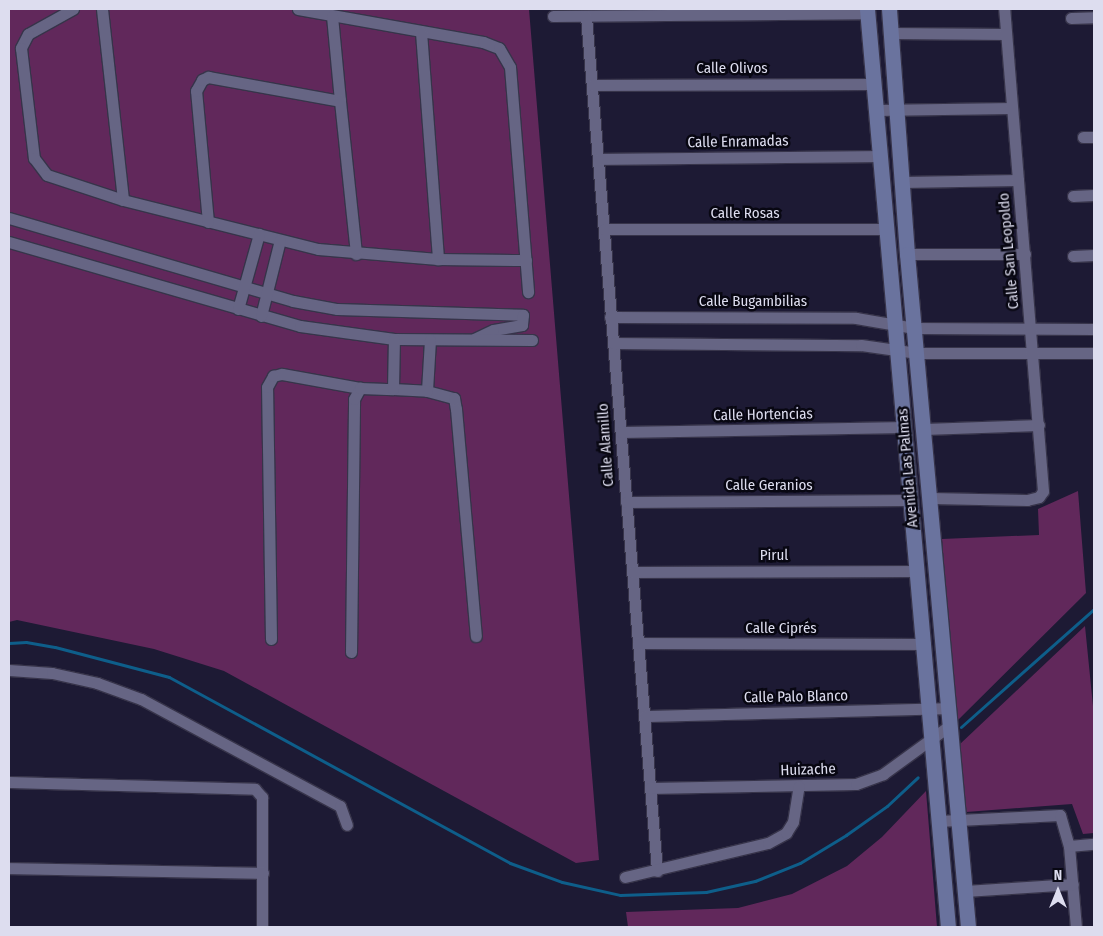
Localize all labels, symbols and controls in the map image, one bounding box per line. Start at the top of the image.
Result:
street label: Calle Olivos [696,60,768,78]
street label: Calle Enramadas [687,132,789,152]
street label: Calle San Leopoldo [995,192,1023,310]
street label: Calle Rosas [710,205,780,223]
street label: Calle Bugambilias [699,293,807,311]
street label: Calle Alamillo [594,403,618,487]
street label: Calle Hortencias [713,405,813,425]
street label: Avenida Las Palmas [894,408,922,528]
street label: Calle Geranios [725,477,813,495]
street label: Pirul [760,547,788,565]
street label: Calle Ciprés [745,620,817,638]
street label: Calle Palo Blanco [744,687,848,707]
street label: Huizache [780,760,836,780]
north arrow [1033,866,1083,916]
text: N [1054,867,1062,884]

